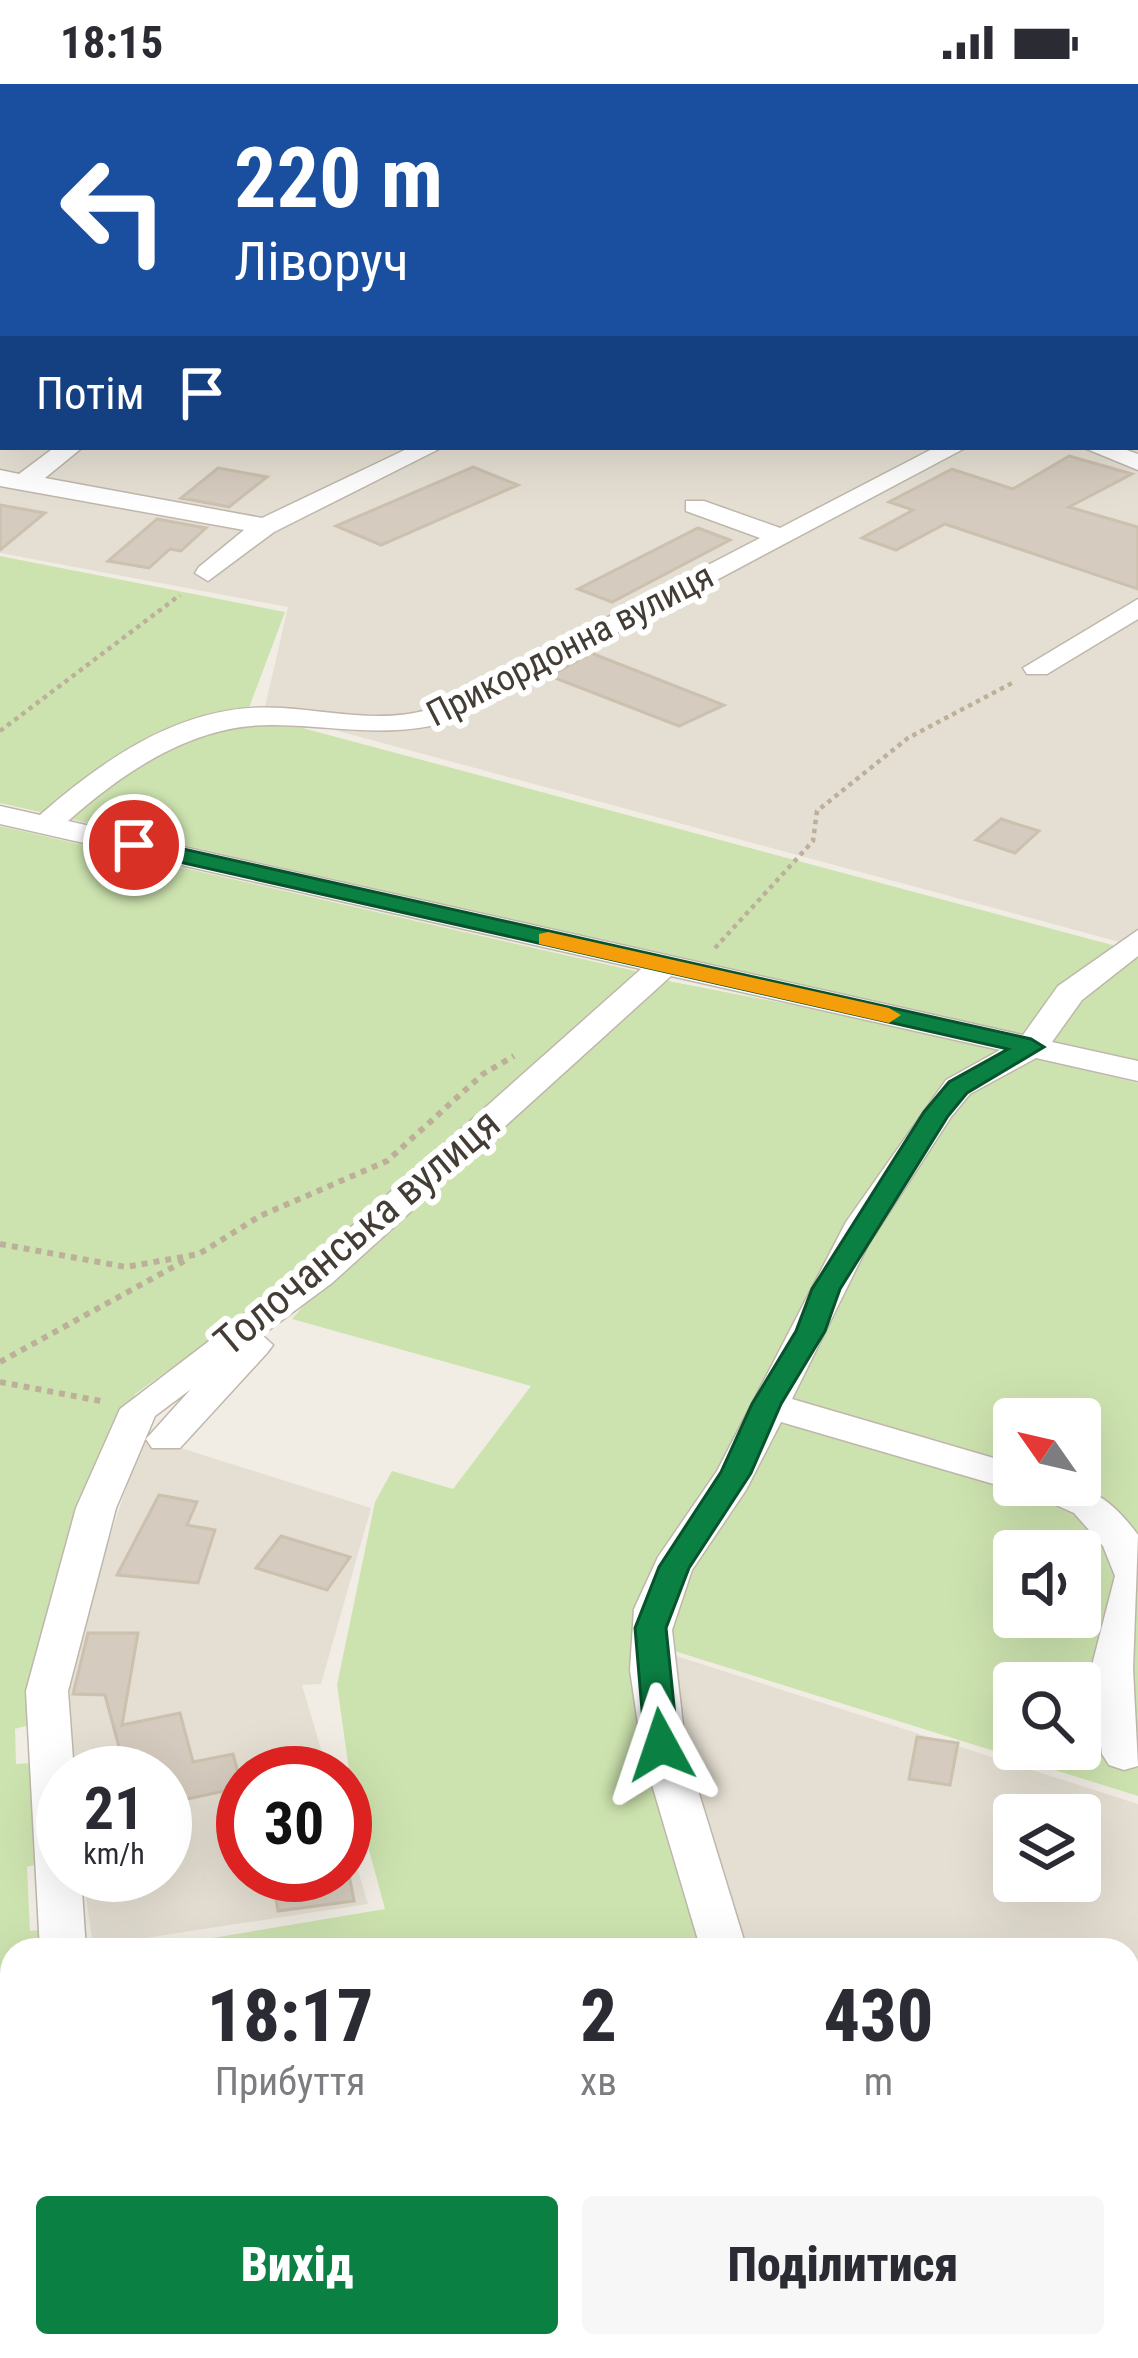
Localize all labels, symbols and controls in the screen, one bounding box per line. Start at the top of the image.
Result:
text: 18:15 [60,16,163,69]
text: 220 m [234,129,443,228]
icon: left [36,132,192,288]
text: Ліворуч [234,230,409,293]
icon: arrive [169,360,235,426]
text: Потім [36,367,145,420]
street label: Прикордонна вулиця [420,555,720,735]
pin [83,794,185,896]
icon: arrive [101,812,167,878]
street label: Толочанська вулиця [204,1098,510,1366]
north arrow [993,1398,1101,1506]
map controls [993,1398,1101,1902]
button: sound [993,1530,1101,1638]
button: search [993,1662,1101,1770]
position arrow [598,1682,724,1808]
speed limit sign: 30 [216,1746,372,1902]
text: 21 [84,1773,144,1844]
button: layers [993,1794,1101,1902]
text: km/h [83,1836,145,1871]
text: 18:17 [207,1974,373,2059]
text: 2 [580,1974,617,2059]
text: 430 [824,1974,933,2059]
text: Прибуття [215,2059,365,2105]
text: хв [580,2059,617,2105]
text: m [864,2059,893,2105]
button: Вихід [36,2196,558,2334]
button: Поділитися [582,2196,1104,2334]

